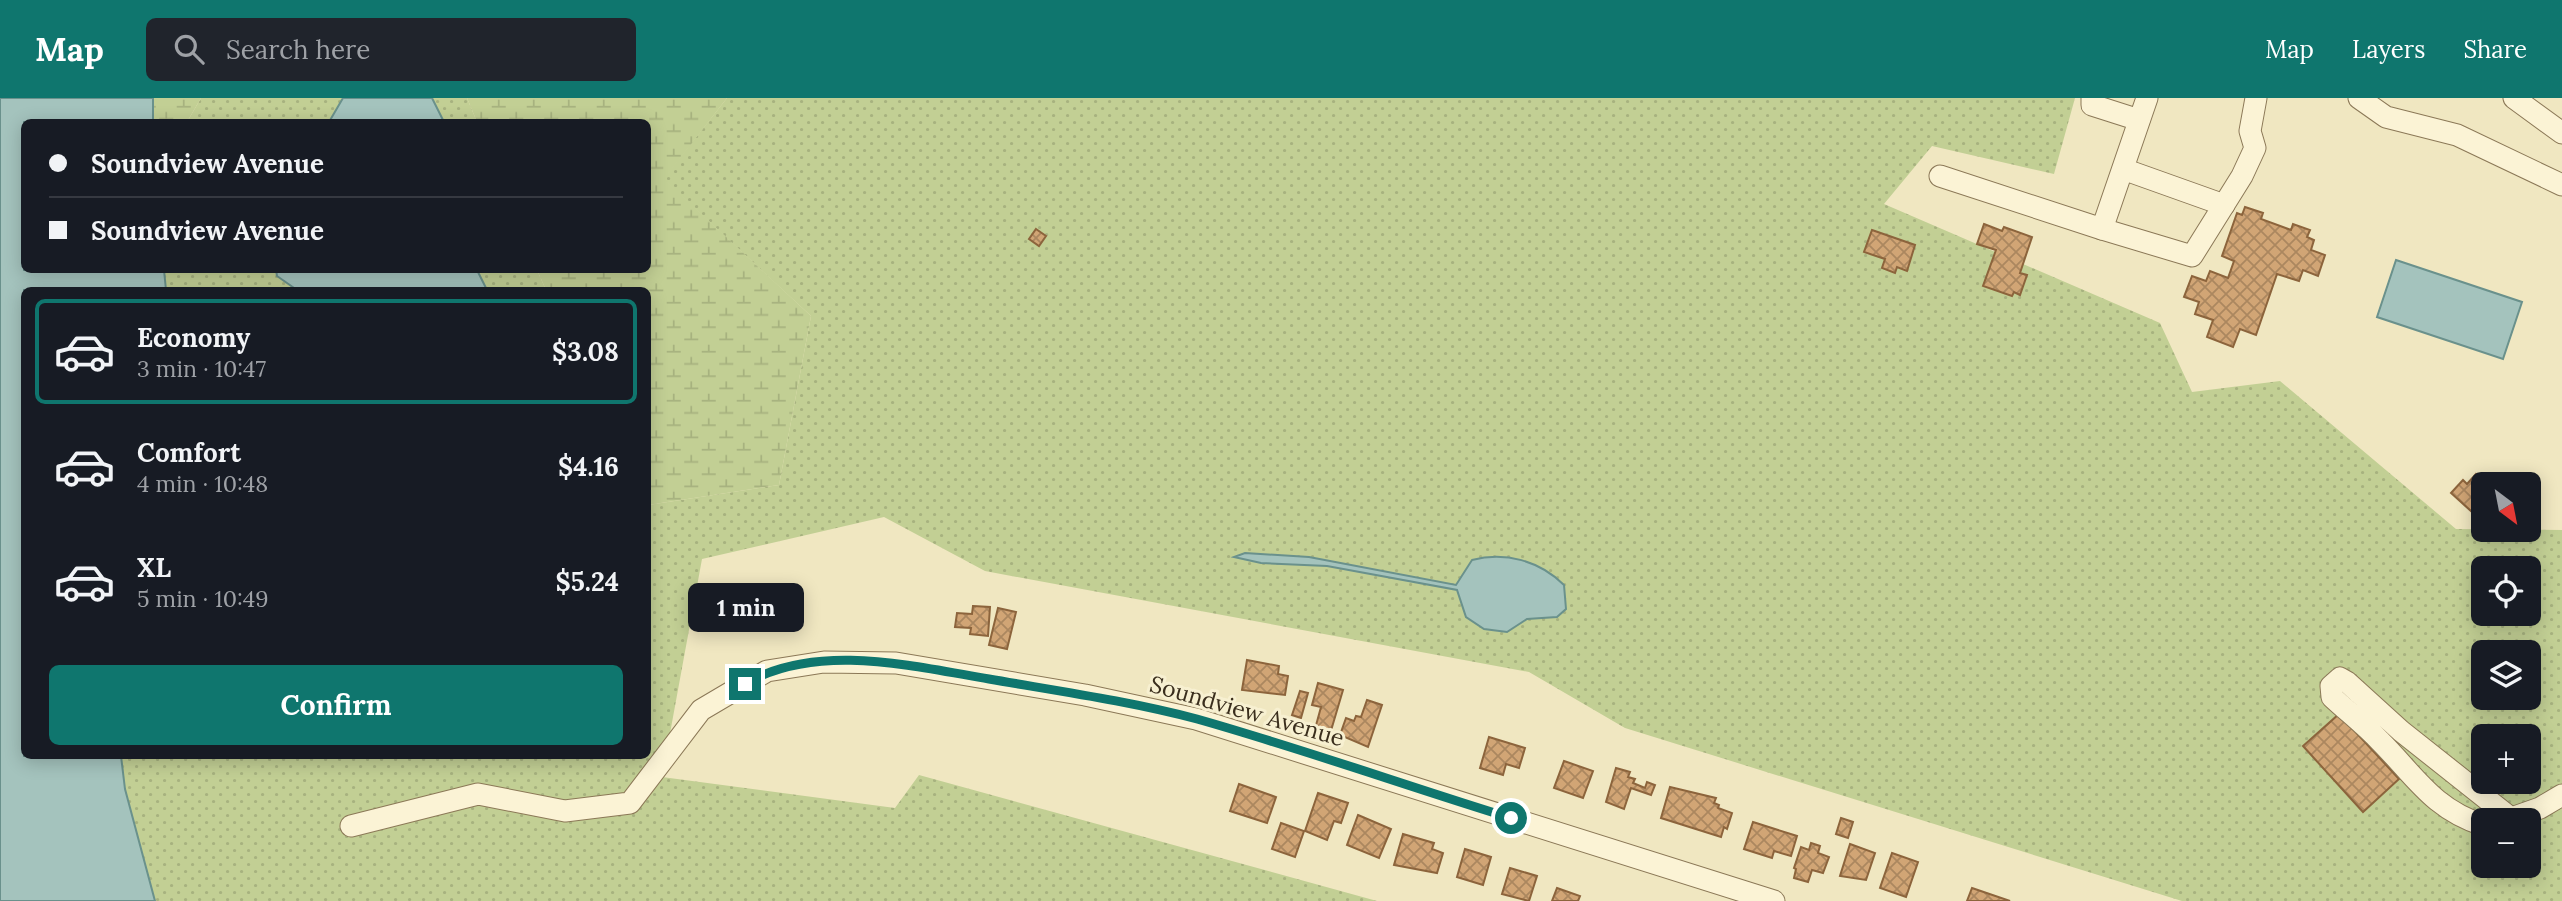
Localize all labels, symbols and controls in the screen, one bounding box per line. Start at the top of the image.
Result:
search box [146,18,636,81]
text: Map [35,28,104,70]
icon: search [170,30,208,68]
text: Search here [226,33,370,66]
text: Map [2265,34,2314,65]
text: Layers [2352,34,2425,65]
text: Share [2463,34,2527,65]
text: Soundview Avenue [91,147,324,180]
text: Soundview Avenue [91,214,324,247]
icon: car [53,320,116,383]
text: Economy [137,321,250,354]
text: $3.08 [552,335,619,368]
text: 3 min · 10:47 [137,354,266,383]
icon: car [53,435,116,498]
text: Comfort [137,436,241,469]
text: $4.16 [558,450,619,483]
text: 4 min · 10:48 [137,469,268,498]
north arrow [2471,472,2541,542]
map controls [2471,472,2541,878]
icon: car [53,550,116,613]
text: XL [137,551,171,584]
button: locate [2471,556,2541,626]
text: $5.24 [556,565,619,598]
callout: 1 min [687,582,803,632]
text: 5 min · 10:49 [137,584,269,613]
text: 1 min [717,593,775,622]
button: layers [2471,640,2541,710]
button: Confirm [49,665,623,745]
route end [729,668,761,700]
street label: Soundview Avenue [1147,669,1348,752]
button: + [2471,724,2541,794]
route start [1495,802,1527,834]
button: − [2471,808,2541,878]

